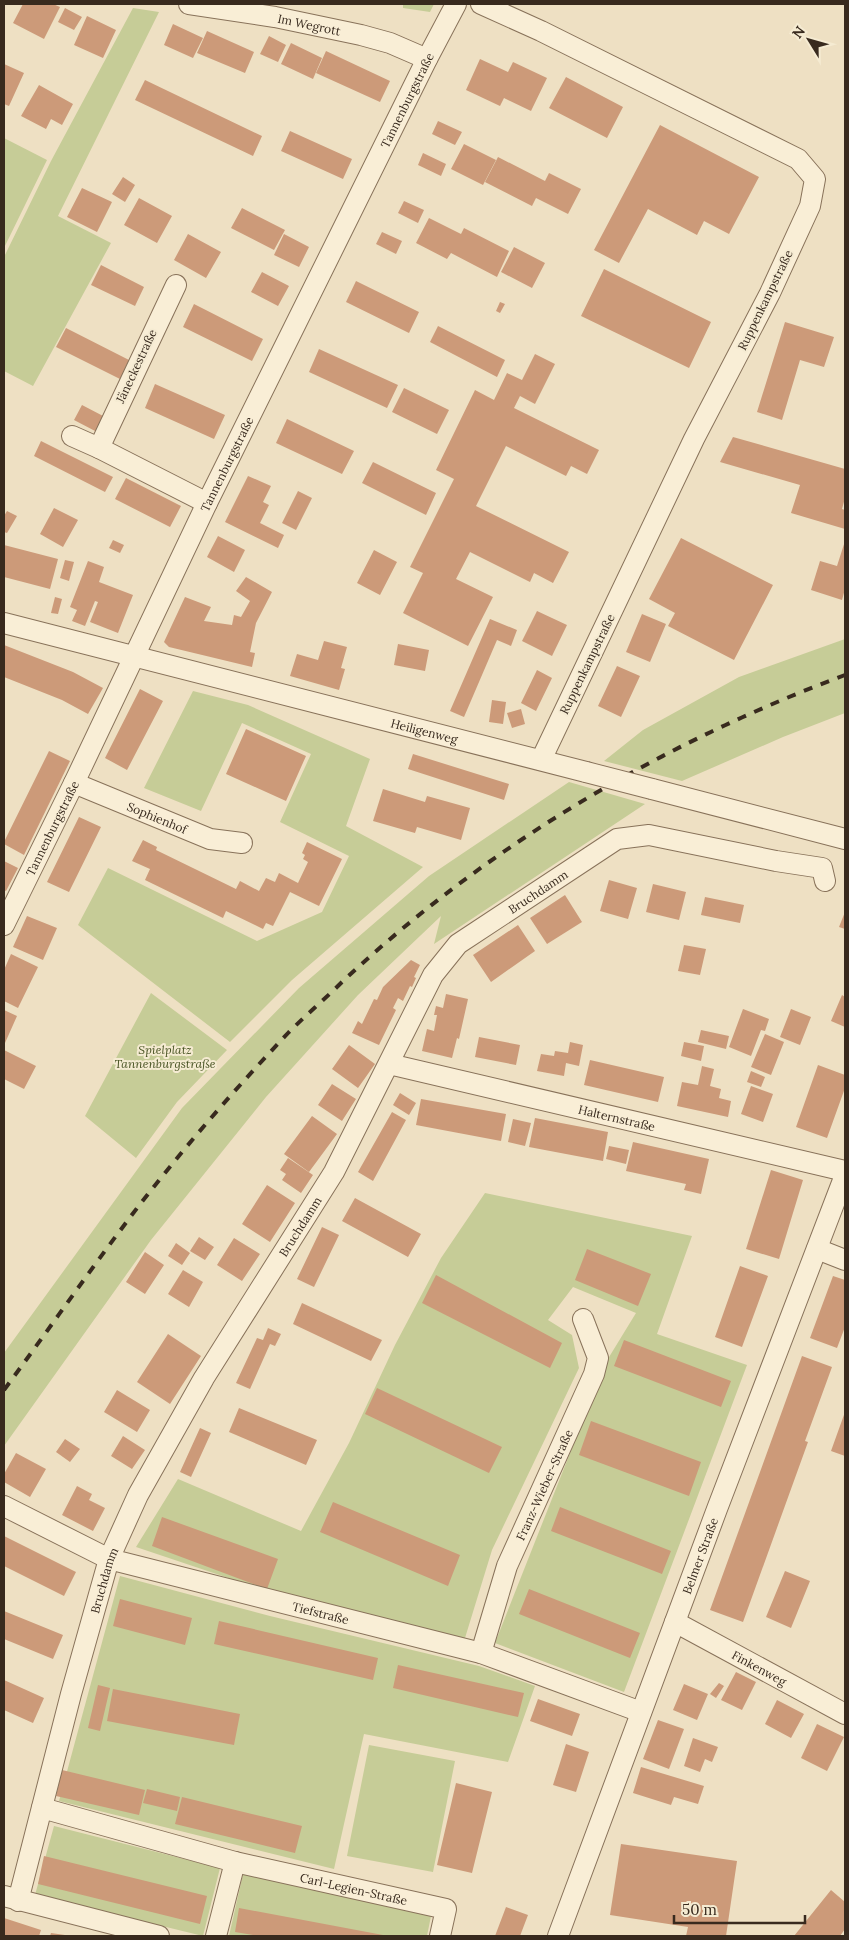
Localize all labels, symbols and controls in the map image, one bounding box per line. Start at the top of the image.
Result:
street label: Im Wegrott [276,10,342,38]
north arrow [784,15,834,65]
text: N [788,22,809,42]
street label: Tannenburgstraße [377,50,437,150]
street label: Ruppenkampstraße [734,247,796,353]
street label: Jäneckestraße [112,326,160,406]
street label: Tannenburgstraße [197,413,256,514]
street label: Ruppenkampstraße [556,611,618,717]
street label: Heiligenweg [389,715,460,746]
street label: Tannenburgstraße [22,778,82,878]
street label: Sophienhof [125,798,190,837]
street label: Bruchdamm [505,866,571,916]
park label: Spielplatz Tannenburgstraße [114,1042,216,1071]
street label: Halternstraße [577,1101,657,1134]
street label: Bruchdamm [275,1193,324,1259]
street label: Franz-Wieber-Straße [512,1427,576,1542]
street label: Belmer Straße [679,1515,721,1596]
street label: Bruchdamm [87,1545,121,1615]
street label: Tiefstraße [291,1598,351,1627]
street label: Finkenweg [730,1647,790,1689]
street label: Carl-Legien-Straße [299,1869,409,1908]
scale bar [674,1892,805,1924]
text: 50 m [682,1900,717,1919]

